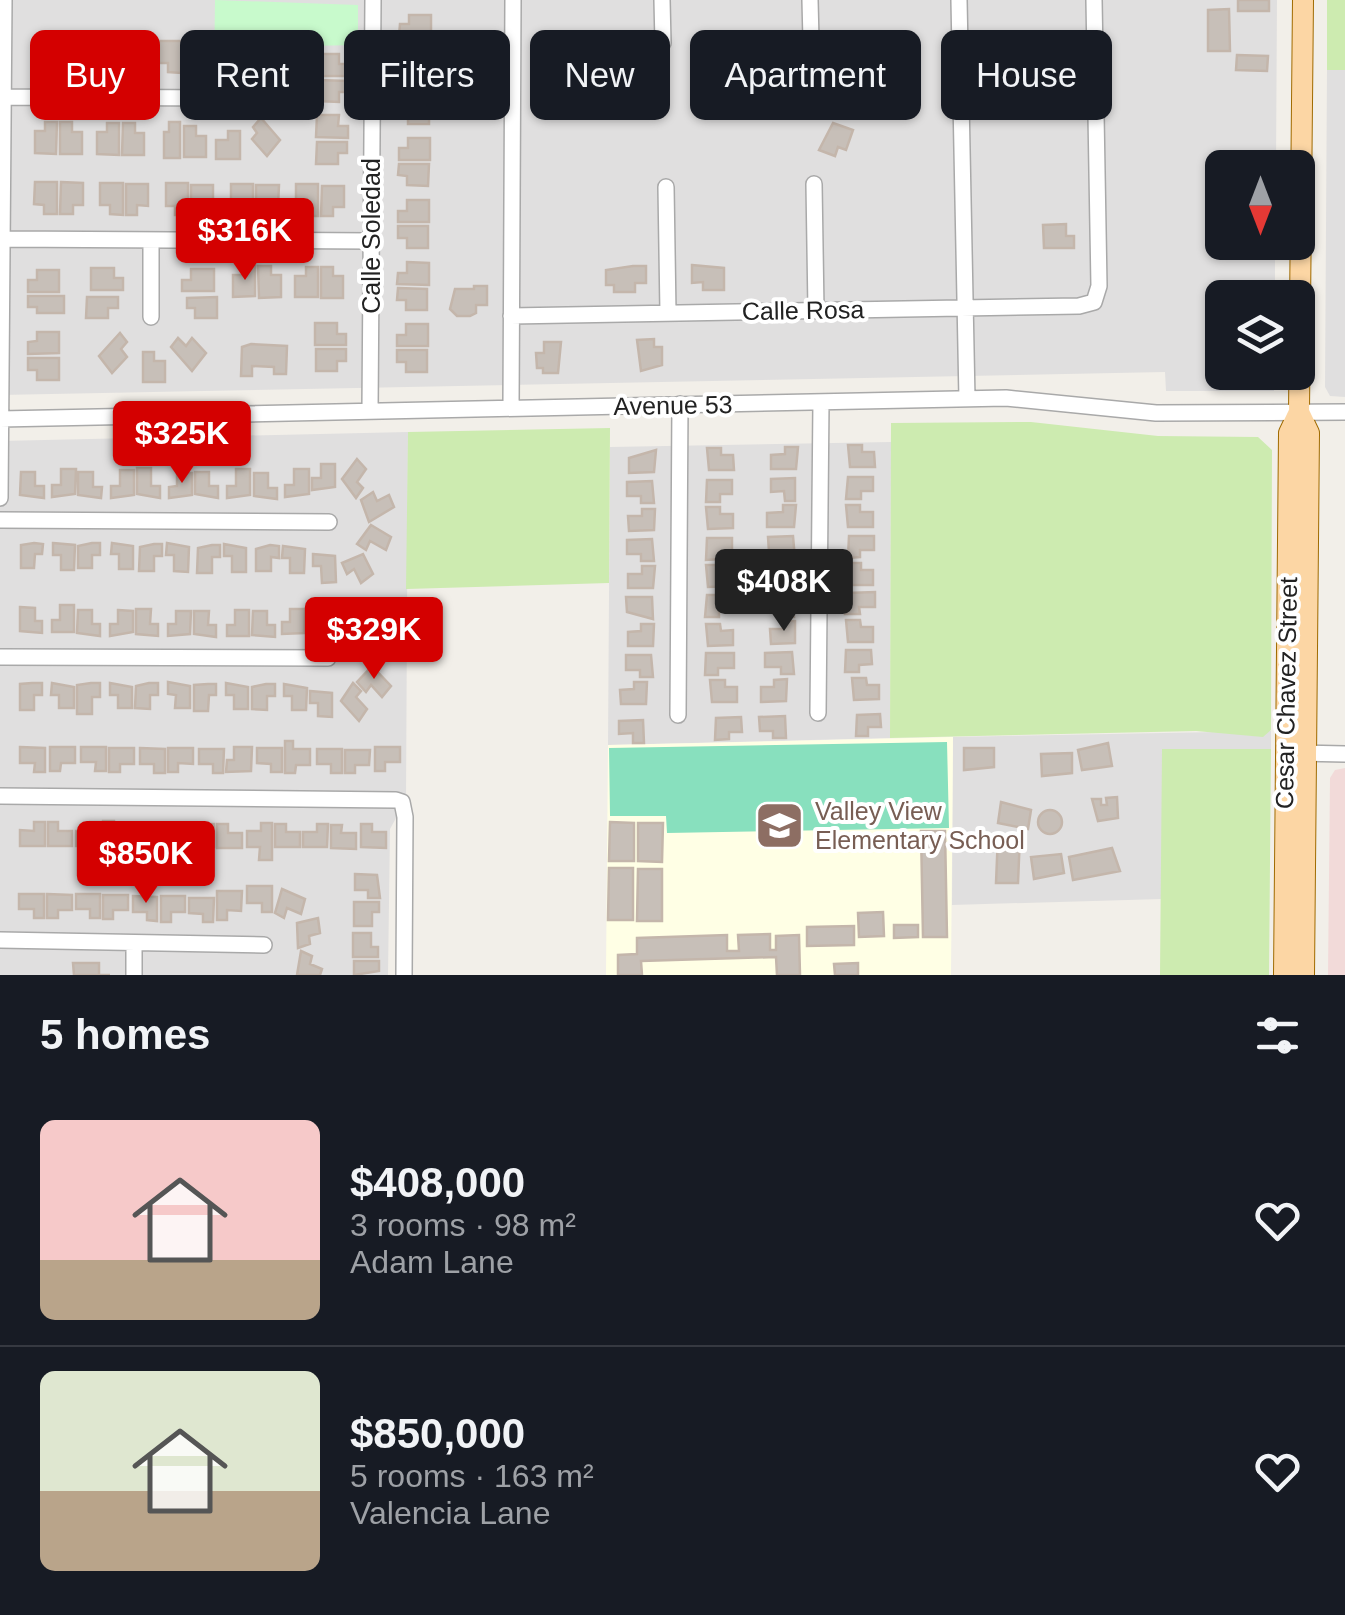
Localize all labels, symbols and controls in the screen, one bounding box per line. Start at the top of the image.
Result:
chip: Buy [30,30,160,120]
chip: Rent [180,30,324,120]
chip: Filters [344,30,510,120]
chip: New [530,30,670,120]
chip: Apartment [690,30,921,120]
chip: House [941,30,1112,120]
north arrow [1205,150,1315,260]
map controls [1205,150,1315,390]
street label: Calle Soledad [357,158,385,314]
pin: $316K [175,198,315,283]
text: $316K [198,212,292,248]
button: layers [1205,280,1315,390]
street label: Calle Rosa [742,295,864,325]
street label: Avenue 53 [613,390,733,420]
pin: $325K [112,401,252,486]
text: $325K [135,415,229,451]
pin: $408K [714,549,854,634]
text: $408K [737,563,831,599]
street label: Cesar Chavez Street [1270,577,1302,809]
pin: $329K [304,597,444,682]
text: $329K [327,611,421,647]
place label: Valley View Elementary School [815,797,1025,854]
school or university icon: Valley View Elementary School [754,799,806,851]
pin: $850K [76,821,216,906]
text: $850K [99,835,193,871]
icon: filters [1250,1008,1305,1063]
text: 5 homes [40,1011,210,1058]
text: $408,000 [350,1159,525,1206]
icon: home [120,1160,240,1280]
icon: heart [1250,1193,1305,1248]
text: 3 rooms · 98 m² [350,1207,576,1243]
text: Adam Lane [350,1244,514,1280]
text: $850,000 [350,1410,525,1457]
icon: home [120,1411,240,1531]
icon: heart [1250,1444,1305,1499]
text: 5 rooms · 163 m² [350,1458,594,1494]
text: Valencia Lane [350,1495,550,1531]

